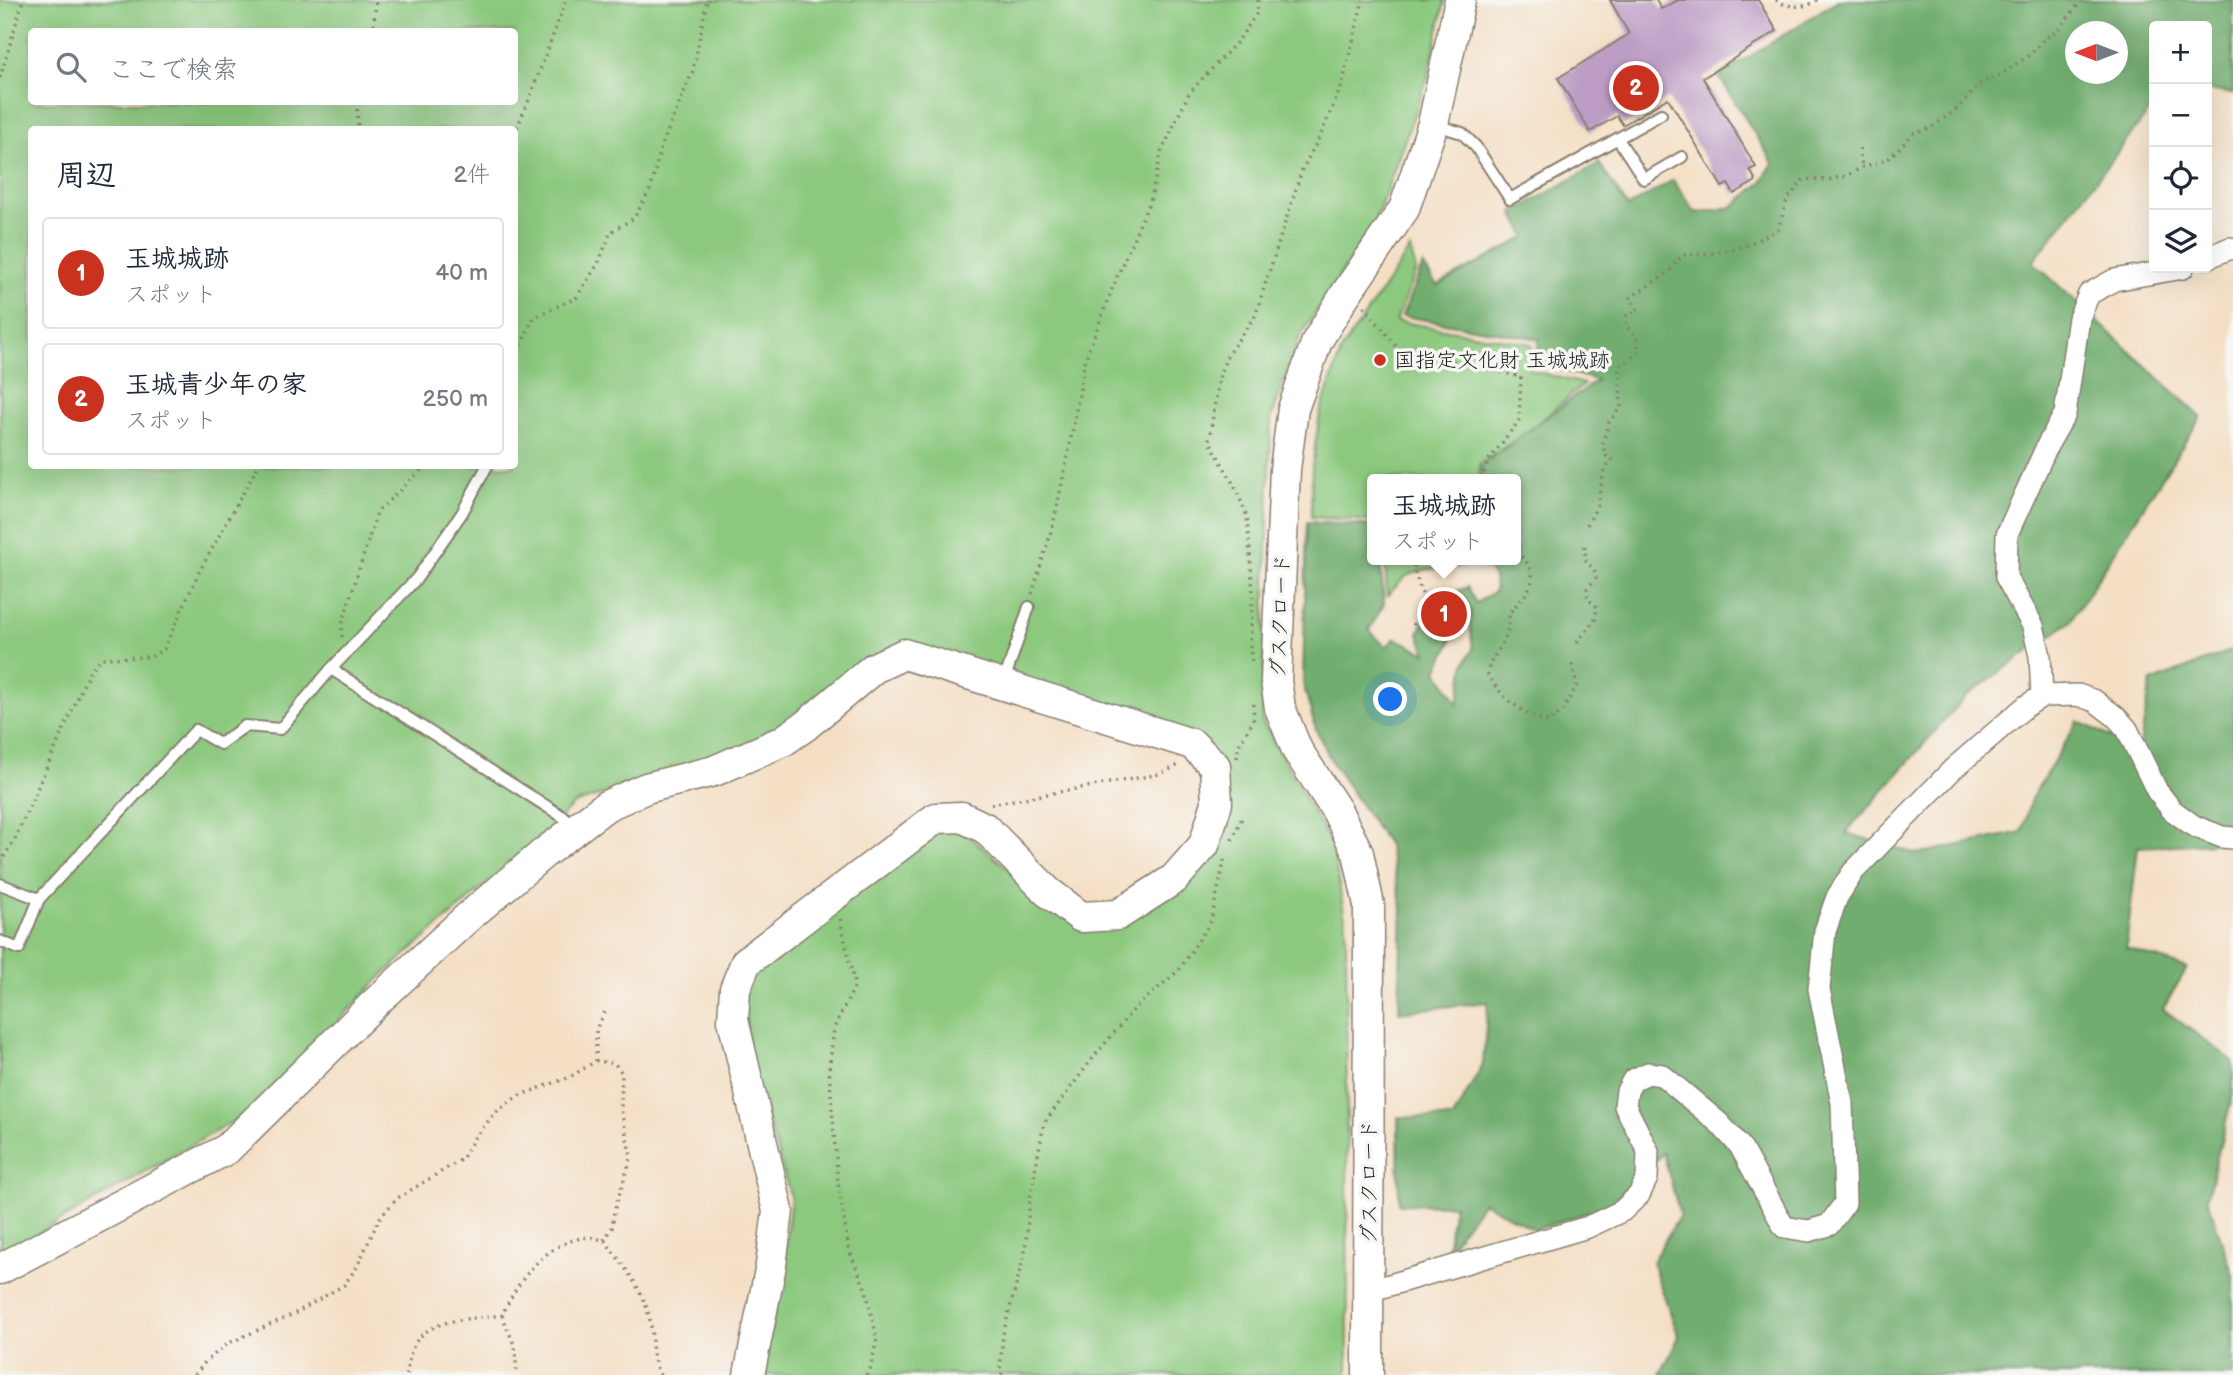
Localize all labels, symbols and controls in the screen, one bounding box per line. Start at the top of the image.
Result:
north arrow [2065,21,2128,84]
map controls [2149,21,2212,273]
button: + [2149,21,2212,84]
search box [28,28,518,105]
icon: search [52,48,90,86]
text: ここで検索 [108,55,238,86]
pin: 2 [1613,62,1659,114]
button: − [2149,84,2212,147]
button: locate [2149,147,2212,210]
text: 周辺 [56,158,116,194]
text: 2件 [453,161,490,189]
button: layers [2149,210,2212,273]
text: 玉城城跡 [125,244,229,275]
text: 1 [76,259,86,287]
text: 40 m [435,259,488,287]
text: スポット [125,281,217,309]
place label: 国指定文化財 玉城城跡 [1394,348,1610,373]
marker: 国指定文化財 玉城城跡 [1372,352,1388,368]
text: 玉城青少年の家 [125,370,307,401]
text: 2 [74,385,88,413]
text: 250 m [422,385,488,413]
text: スポット [125,407,217,435]
popup [1367,474,1521,565]
text: 玉城城跡 [1392,491,1496,522]
text: スポット [1392,528,1484,556]
street label: グスクロード [1266,553,1295,679]
pin: 1 [1421,588,1467,640]
your location [1373,682,1407,716]
street label: グスクロード [1357,1120,1382,1244]

